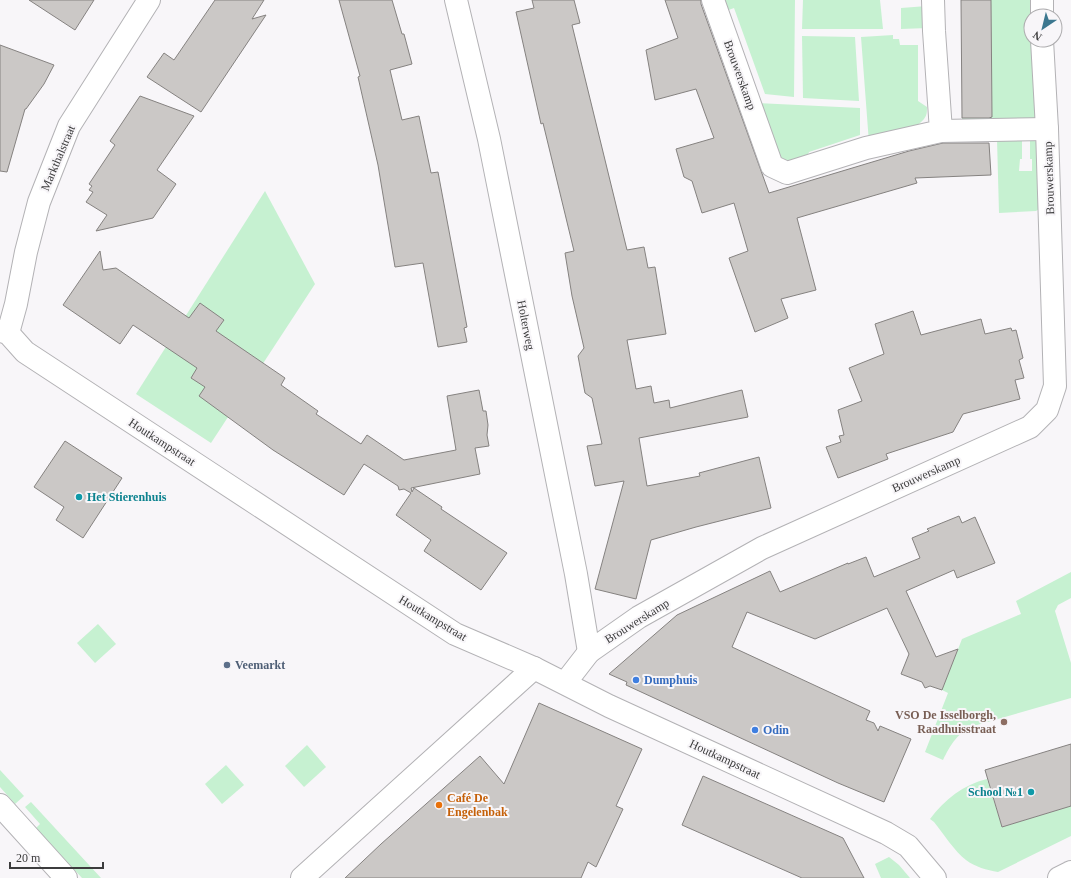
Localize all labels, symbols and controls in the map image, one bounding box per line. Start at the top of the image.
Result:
north arrow [1023,8,1063,48]
text: N [1031,29,1044,43]
street label: Brouwerskamp [721,38,759,112]
street label: Markthalstraat [38,122,78,193]
street label: Brouwerskamp [1041,141,1057,215]
street label: Holterweg [514,299,538,351]
street label: Houtkampstraat [126,415,199,469]
street label: Brouwerskamp [890,453,962,495]
place label: Het Stierenhuis [87,490,167,504]
marker: Het Stierenhuis [74,492,84,502]
street label: Houtkampstraat [397,592,470,644]
street label: Brouwerskamp [602,596,672,646]
place label: Veemarkt [235,658,285,672]
marker: Veemarkt [222,660,232,670]
place label: Dumphuis [644,673,698,687]
marker: Dumphuis [631,675,641,685]
place label: VSO De Isselborgh, Raadhuisstraat [895,708,996,736]
marker: VSO De Isselborgh, Raadhuisstraat [999,717,1009,727]
place label: Odin [763,723,789,737]
marker: Odin [750,725,760,735]
street label: Houtkampstraat [687,736,763,782]
place label: School №1 [968,785,1023,799]
marker: School №1 [1026,787,1036,797]
place label: Café De Engelenbak [447,791,508,819]
marker: Café De Engelenbak [434,800,444,810]
scale bar [10,844,103,870]
text: 20 m [16,851,41,865]

